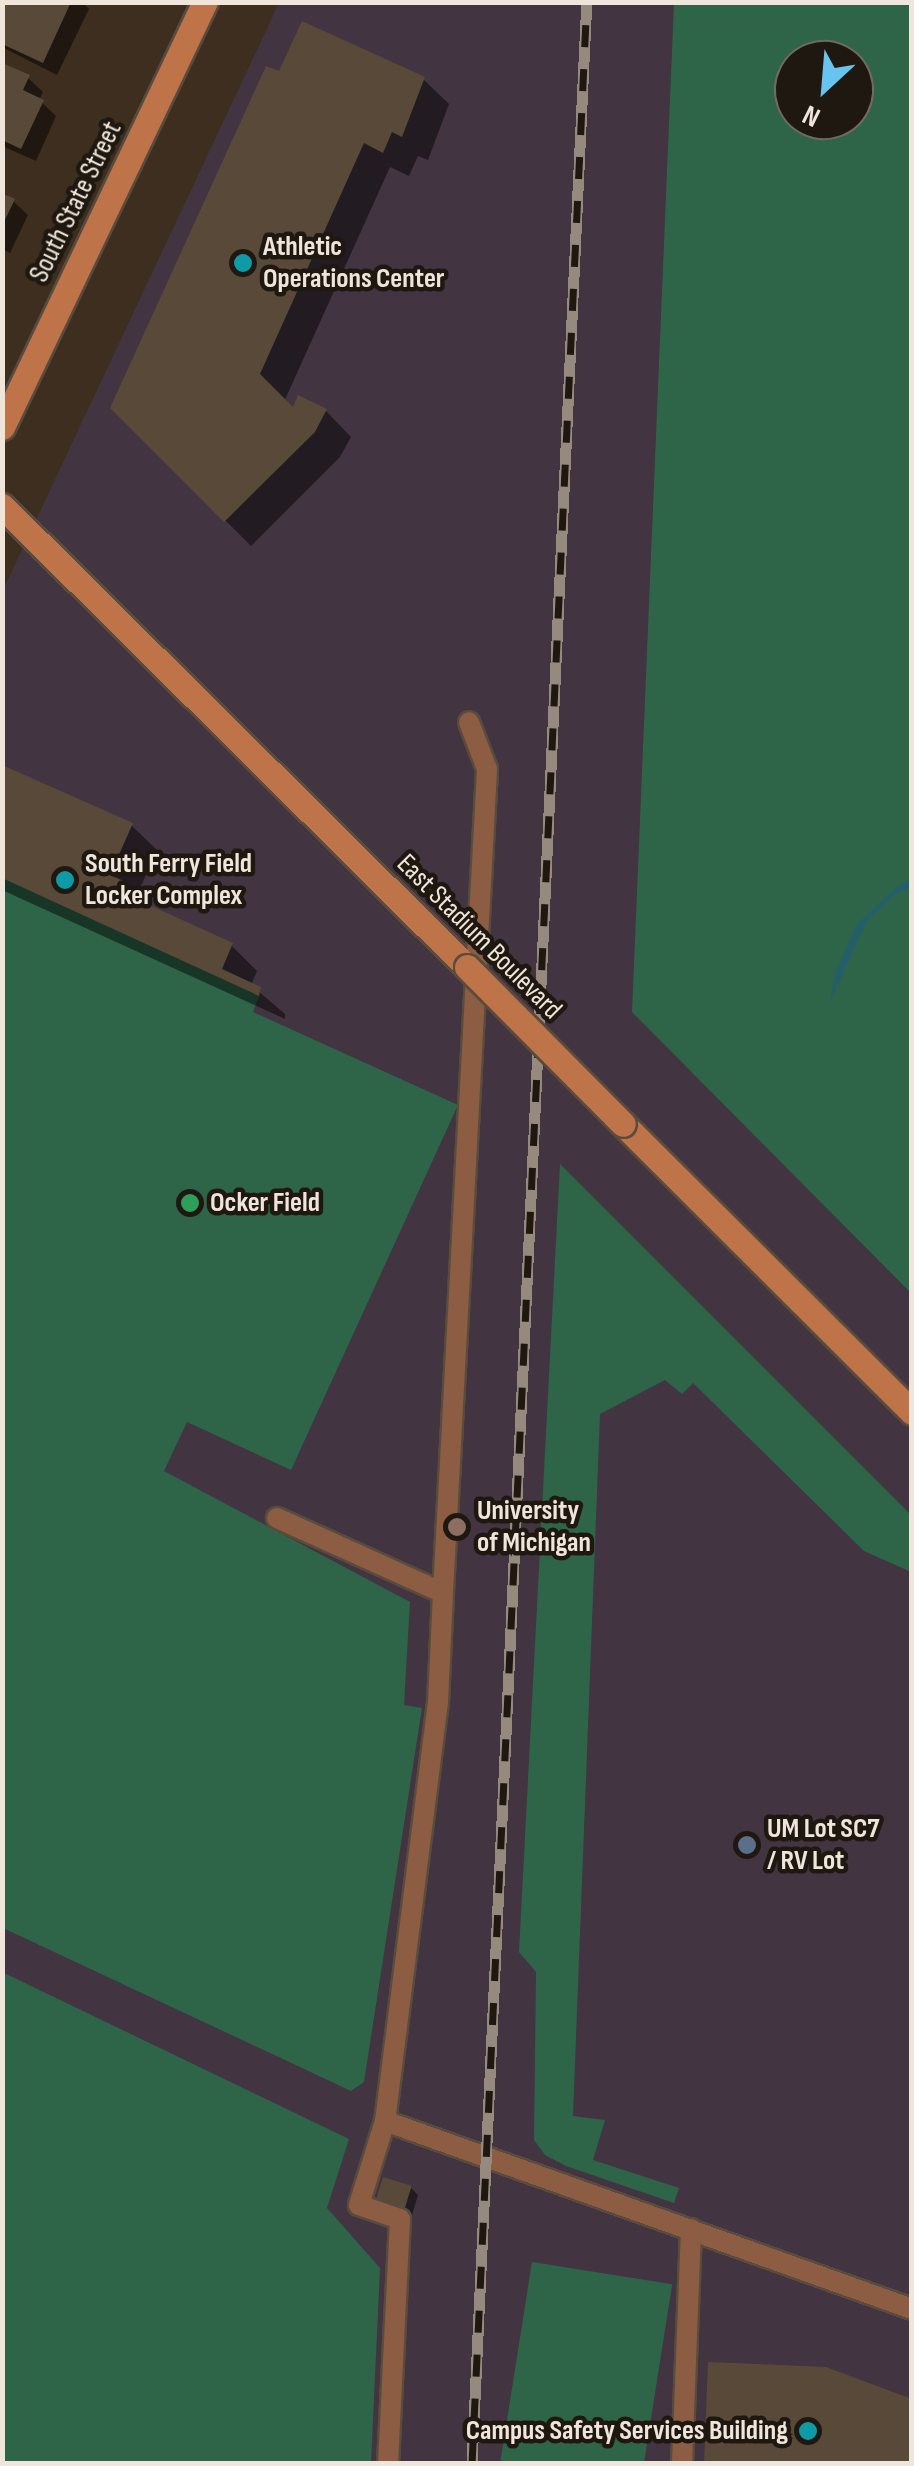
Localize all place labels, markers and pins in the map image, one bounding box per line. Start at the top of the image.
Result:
place label: Athletic Operations Center [263,230,445,296]
marker: Athletic Operations Center [232,252,254,274]
place label: South Ferry Field Locker Complex [85,847,252,913]
marker: South Ferry Field Locker Complex [54,869,76,891]
place label: Ocker Field [210,1186,320,1220]
marker: Ocker Field [179,1192,201,1214]
place label: University of Michigan [477,1494,591,1560]
marker: University of Michigan [446,1516,468,1538]
place label: UM Lot SC7 / RV Lot [767,1812,879,1878]
marker: UM Lot SC7 / RV Lot [736,1834,758,1856]
place label: Campus Safety Services Building [466,2414,788,2448]
marker: Campus Safety Services Building [797,2420,819,2442]

